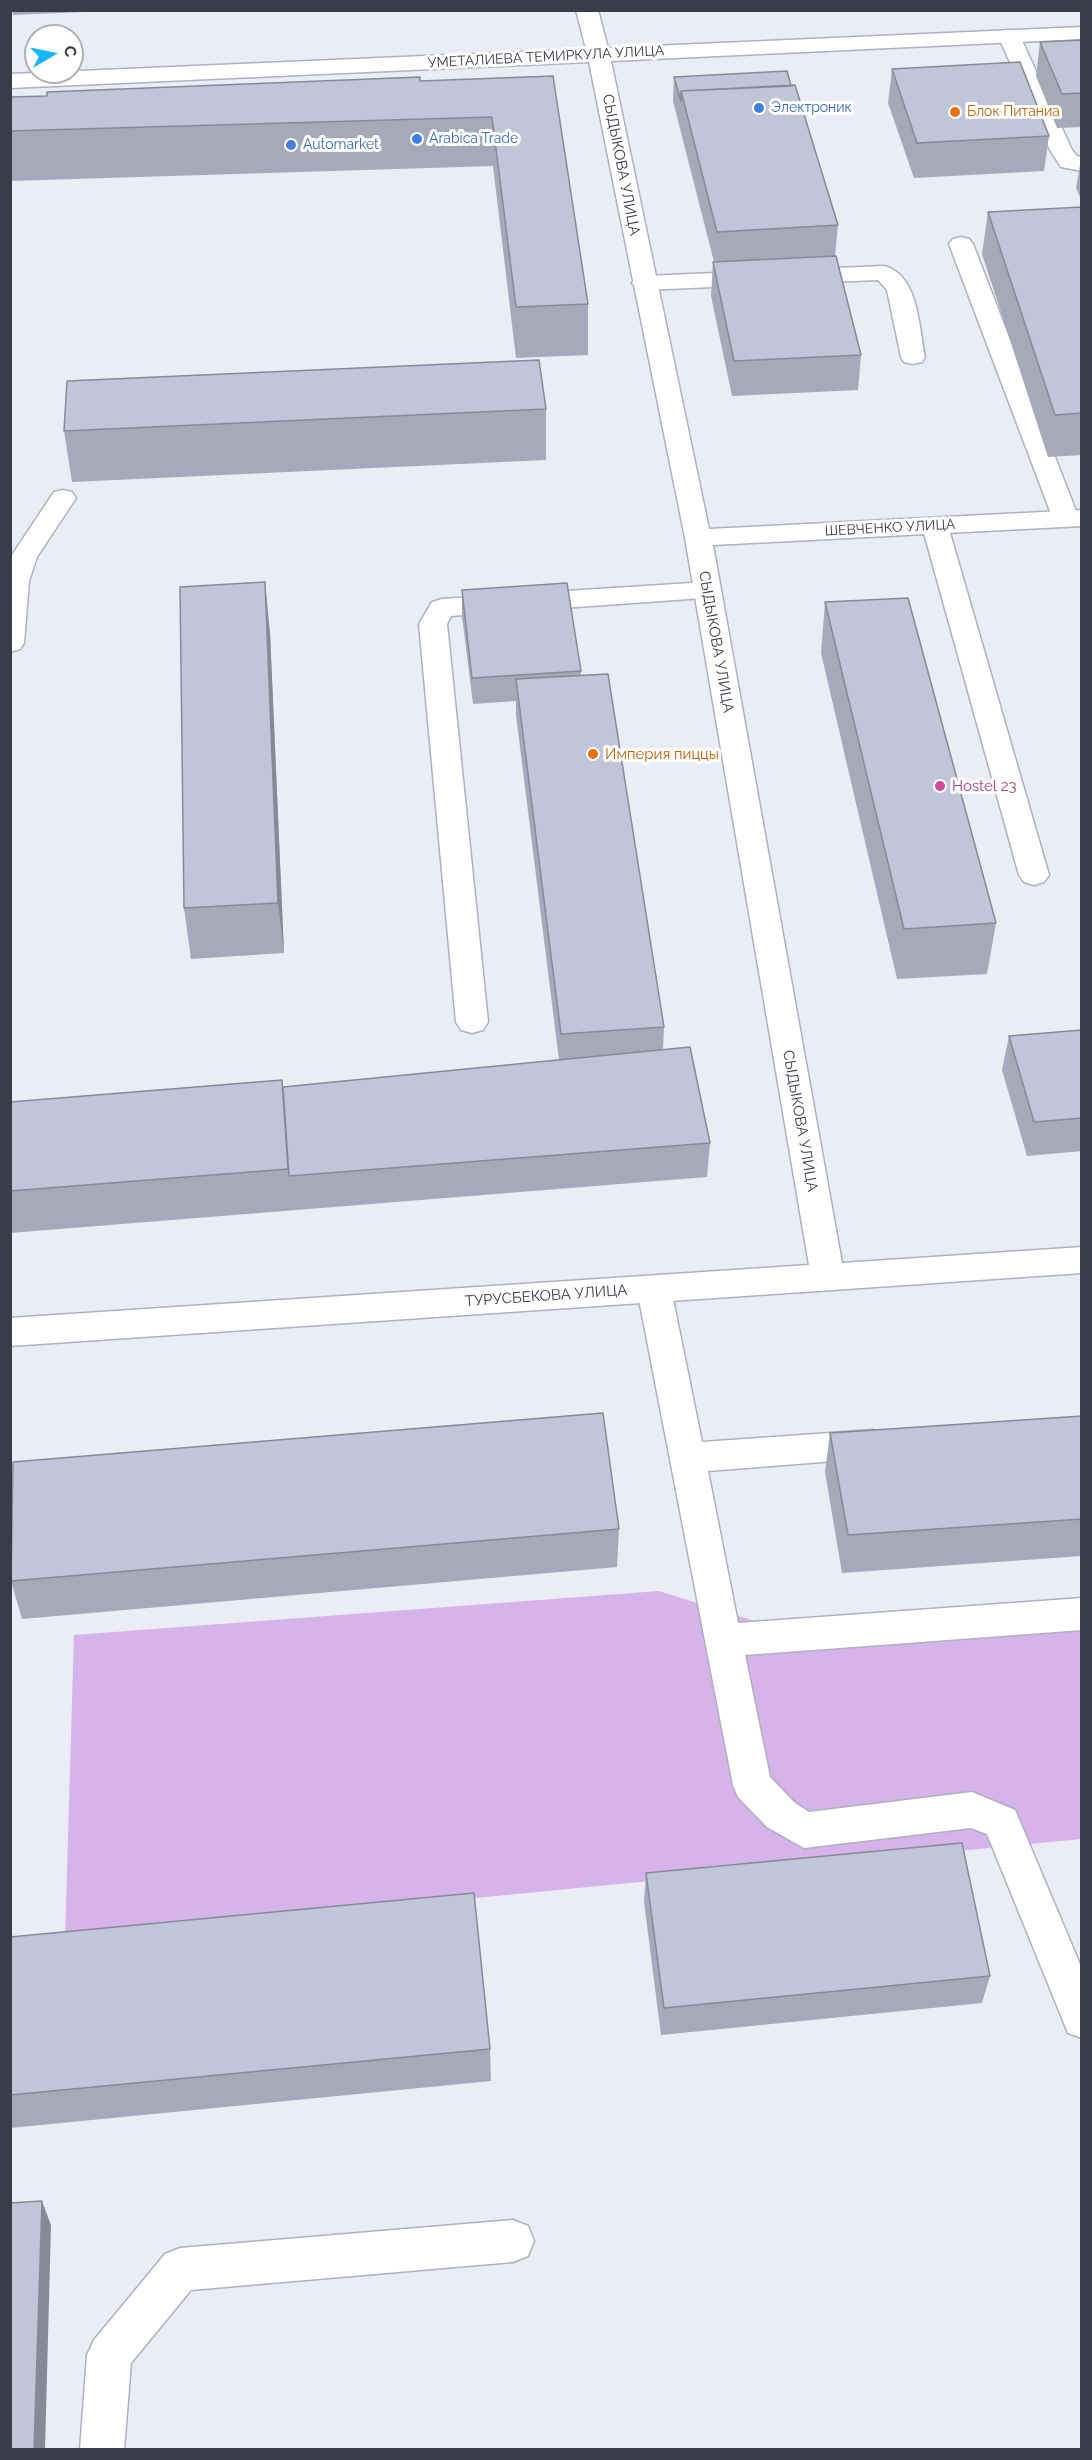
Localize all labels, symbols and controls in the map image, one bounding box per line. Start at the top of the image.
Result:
north arrow [24,24,84,84]
street label: УМЕТАЛИЕВА ТЕМИРКУЛА УЛИЦА [427,42,665,72]
text: С [60,45,81,58]
street label: СЫДЫКОВА УЛИЦА [598,93,644,237]
place label: Электроник [771,100,852,116]
marker: Электроник [752,101,766,115]
place label: Блок Питаниа [967,104,1060,120]
marker: Блок Питаниа [948,105,962,119]
place label: Arabica Trade [429,131,518,147]
marker: Arabica Trade [410,132,424,146]
place label: Automarket [303,137,379,153]
marker: Automarket [284,138,298,152]
street label: ШЕВЧЕНКО УЛИЦА [824,516,956,540]
street label: СЫДЫКОВА УЛИЦА [695,570,737,714]
place label: Империя пиццы [605,745,719,763]
marker: Империя пиццы [586,747,600,761]
place label: Hostel 23 [952,777,1017,795]
marker: Hostel 23 [933,779,947,793]
street label: СЫДЫКОВА УЛИЦА [779,1049,821,1193]
street label: ТУРУСБЕКОВА УЛИЦА [464,1281,628,1311]

